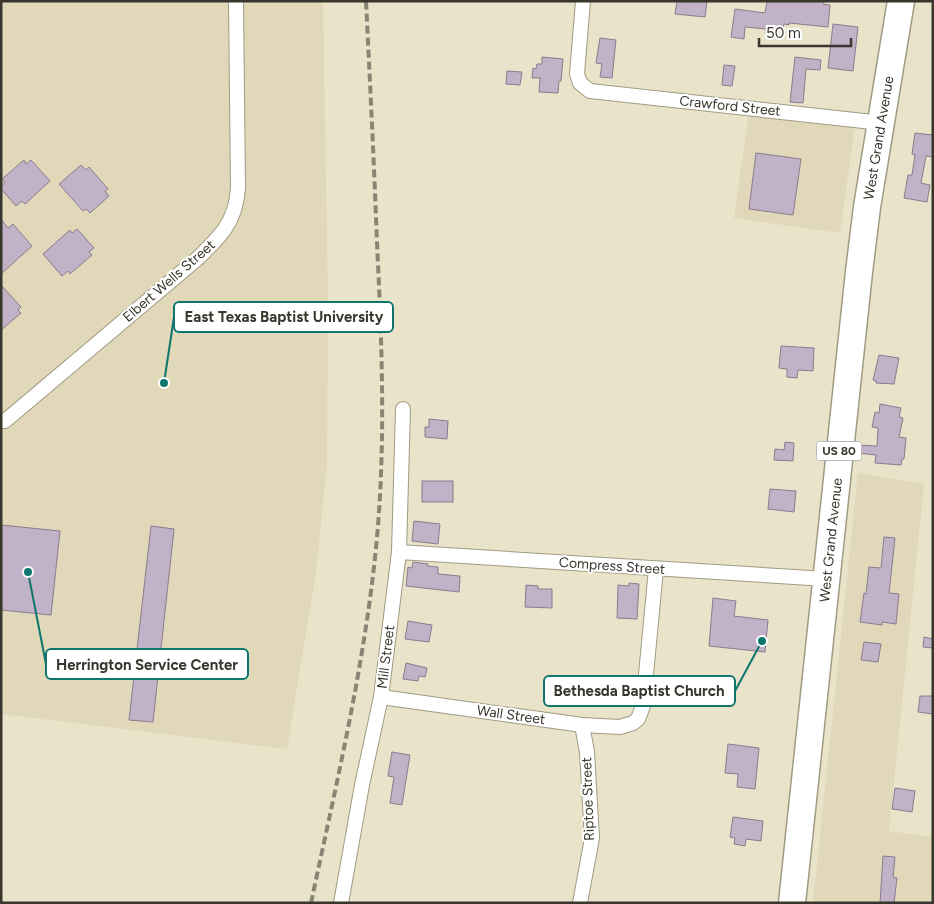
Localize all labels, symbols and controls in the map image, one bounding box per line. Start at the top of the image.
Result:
scale bar [759,15,852,47]
text: 50 m [766,24,801,42]
street label: West Grand Avenue [860,74,897,201]
street label: Crawford Street [679,92,781,120]
street label: Elbert Wells Street [119,236,219,326]
callout: East Texas Baptist University [174,302,393,332]
text: East Texas Baptist University [185,308,384,326]
road number: US 80 [816,442,862,461]
street label: West Grand Avenue [815,477,846,603]
street label: Compress Street [558,554,666,578]
street label: Mill Street [374,624,398,690]
callout: Herrington Service Center [46,649,248,679]
text: Herrington Service Center [56,656,238,674]
callout: Bethesda Baptist Church [544,676,735,706]
text: Bethesda Baptist Church [554,682,724,700]
street label: Wall Street [476,702,546,728]
street label: Riptoe Street [578,757,598,841]

